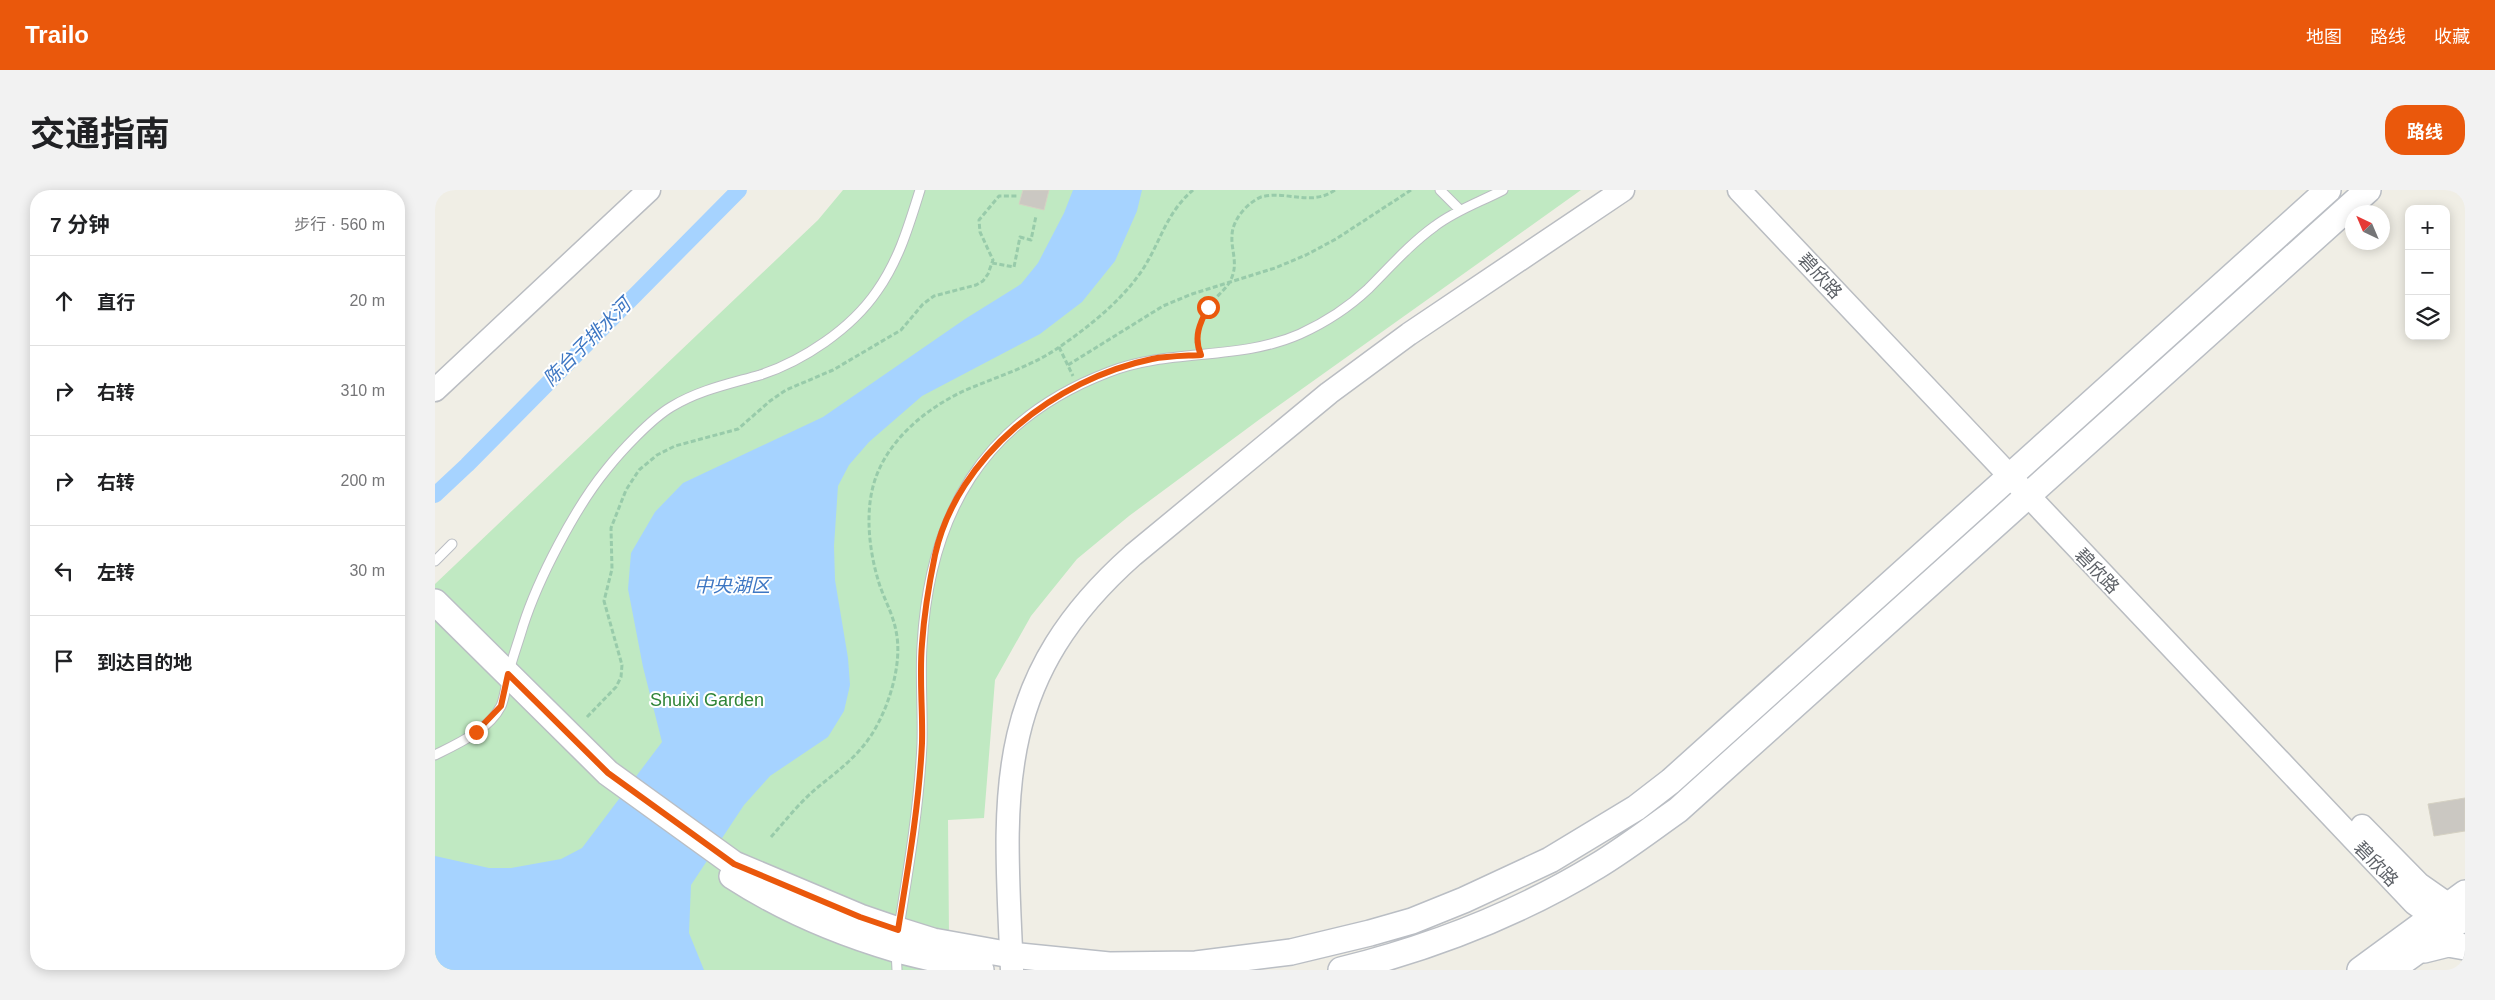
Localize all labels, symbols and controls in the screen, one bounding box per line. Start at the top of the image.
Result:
text: Trailo [25,21,89,48]
text: 地图 [2306,27,2342,47]
text: 路线 [2370,27,2406,47]
text: 收藏 [2434,27,2470,47]
button: 路线 [2385,105,2465,155]
text: 交通指南 [30,114,170,153]
north arrow [2345,205,2390,250]
map controls [2405,205,2450,340]
button: + [2405,205,2450,250]
text: 7 分钟 [50,213,110,236]
text: 步行 · 560 m [294,216,385,233]
street label: 碧欣路 [1794,249,1846,303]
button: − [2405,250,2450,295]
icon: ahead [50,287,78,315]
water label: 陈台子排水河 [539,291,638,390]
text: 直行 [97,292,135,313]
text: 20 m [349,292,385,309]
button: layers [2405,295,2450,340]
route start [1197,296,1220,319]
icon: right [50,377,78,405]
text: 右转 [97,382,135,403]
text: 310 m [341,382,385,399]
icon: right [50,467,78,495]
text: 右转 [97,472,135,493]
text: 200 m [341,472,385,489]
street label: 碧欣路 [2071,545,2123,597]
icon: left [50,557,78,585]
text: 左转 [97,562,135,583]
text: 30 m [349,562,385,579]
water label: 中央湖区 [694,575,773,596]
icon: arrive [50,647,78,675]
text: 到达目的地 [97,652,192,673]
park label: Shuixi Garden [650,690,764,710]
route end [465,721,488,744]
street label: 碧欣路 [2350,838,2402,890]

